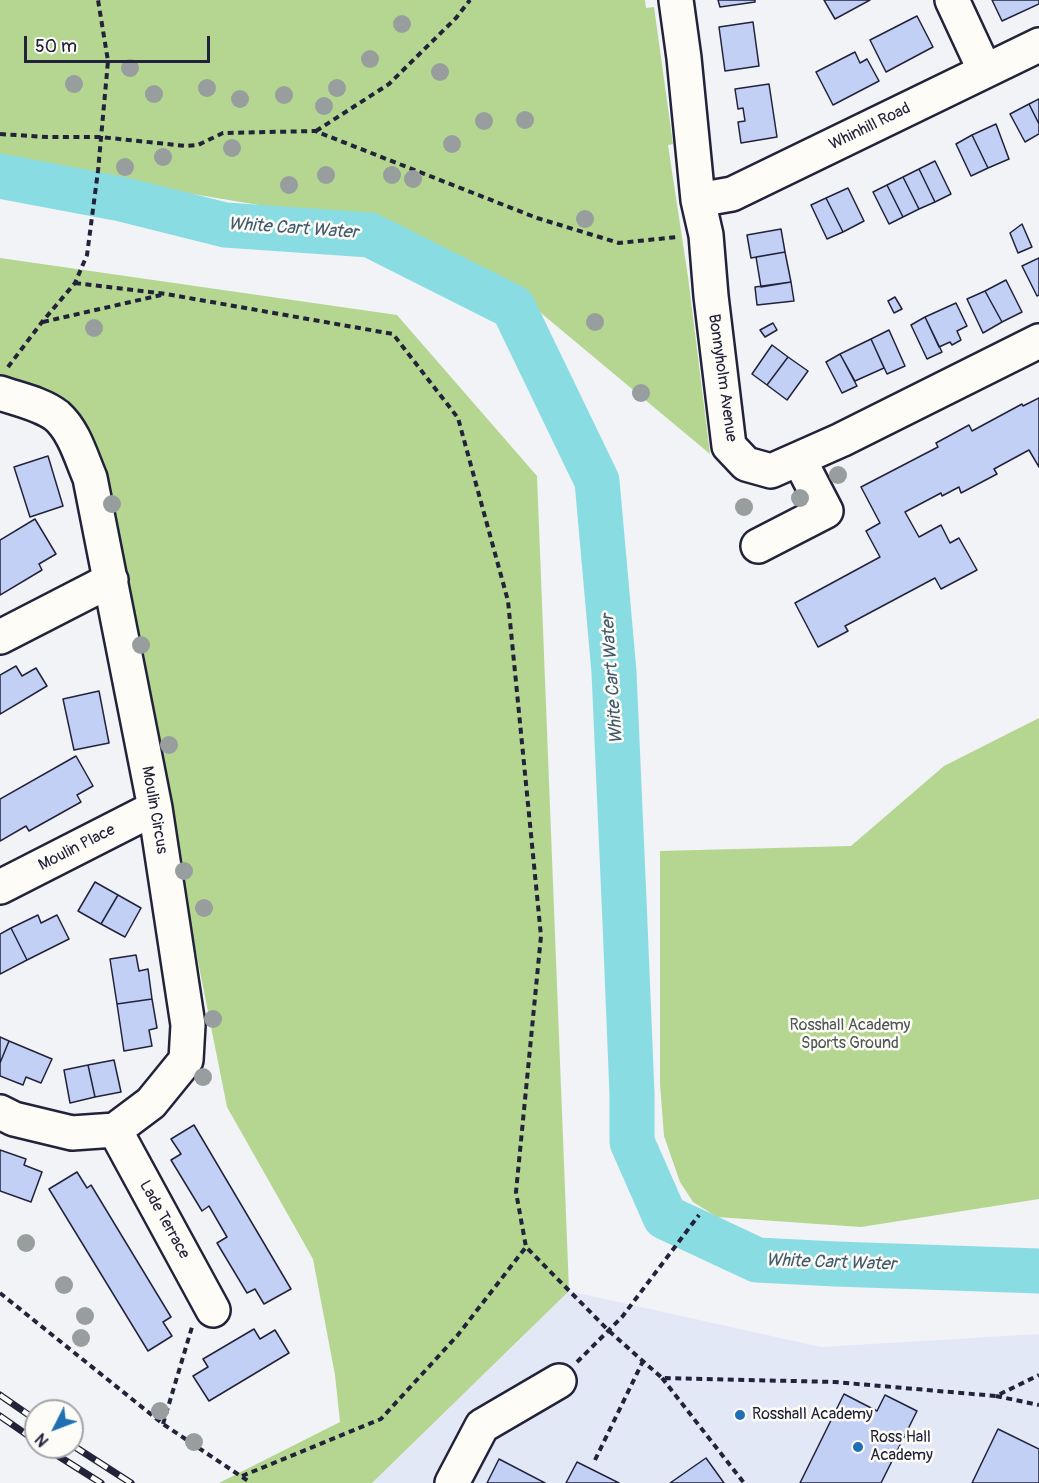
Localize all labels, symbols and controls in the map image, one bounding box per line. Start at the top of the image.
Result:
scale bar [27,24,213,62]
text: 50 m [35,35,77,58]
street label: Whinhill Road [826,99,914,155]
water label: White Cart Water [227,214,359,244]
street label: Bonnyholm Avenue [704,313,740,443]
water label: White Cart Water [598,613,628,745]
street label: Moulin Circus [137,765,171,855]
street label: Moulin Place [36,821,118,875]
park label: Rosshall Academy Sports Ground [790,1016,910,1054]
street label: Lade Terrace [135,1178,193,1262]
water label: White Cart Water [766,1250,896,1276]
north arrow [24,1399,84,1459]
place label: Rosshall Academy [752,1405,873,1425]
marker: Rosshall Academy [733,1408,747,1422]
place label: Ross Hall Academy [870,1428,933,1466]
text: N [31,1429,53,1450]
marker: Ross Hall Academy [851,1440,865,1454]

